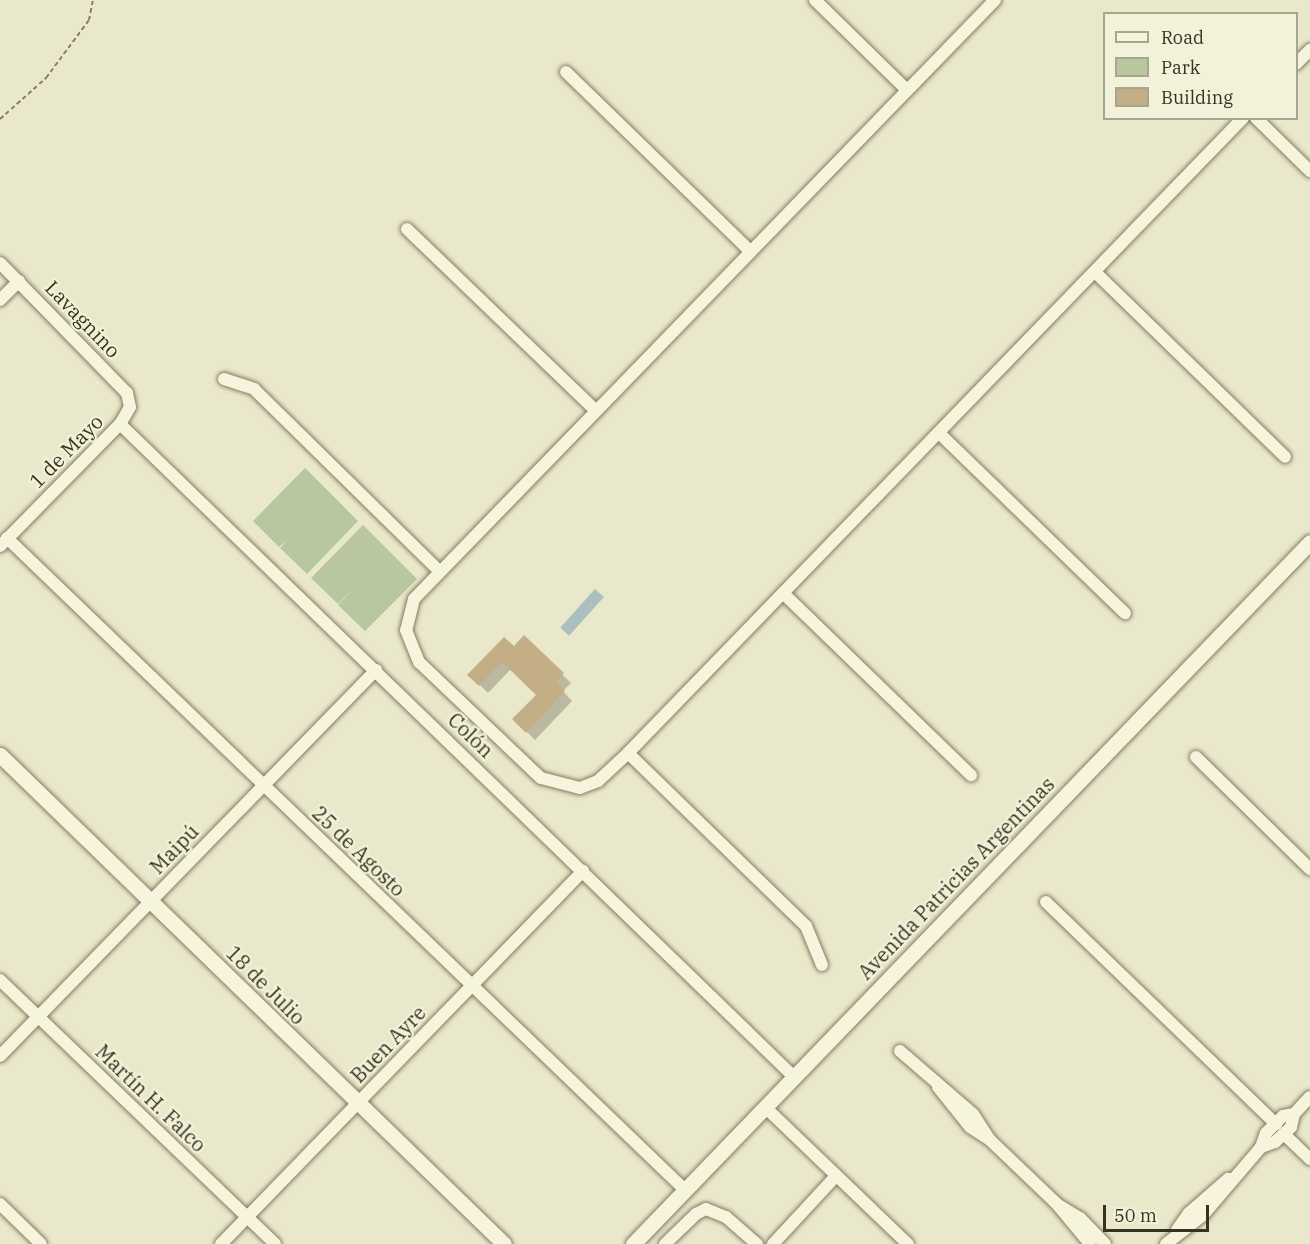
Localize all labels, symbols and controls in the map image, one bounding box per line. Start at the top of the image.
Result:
legend [1103,12,1298,120]
text: Road [1161,26,1204,49]
text: Park [1161,56,1200,79]
text: Building [1161,86,1233,109]
street label: Lavagnino [40,275,126,363]
street label: 1 de Mayo [24,409,108,493]
street label: Colón [443,708,499,762]
street label: Avenida Patricias Argentinas [853,772,1059,984]
street label: 25 de Agosto [308,801,410,901]
street label: Maipú [145,819,203,879]
street label: 18 de Julio [222,941,310,1029]
street label: Buen Ayre [346,1001,430,1087]
street label: Martín H. Falco [91,1039,211,1157]
scale bar [1106,1193,1212,1231]
text: 50 m [1114,1204,1157,1227]

